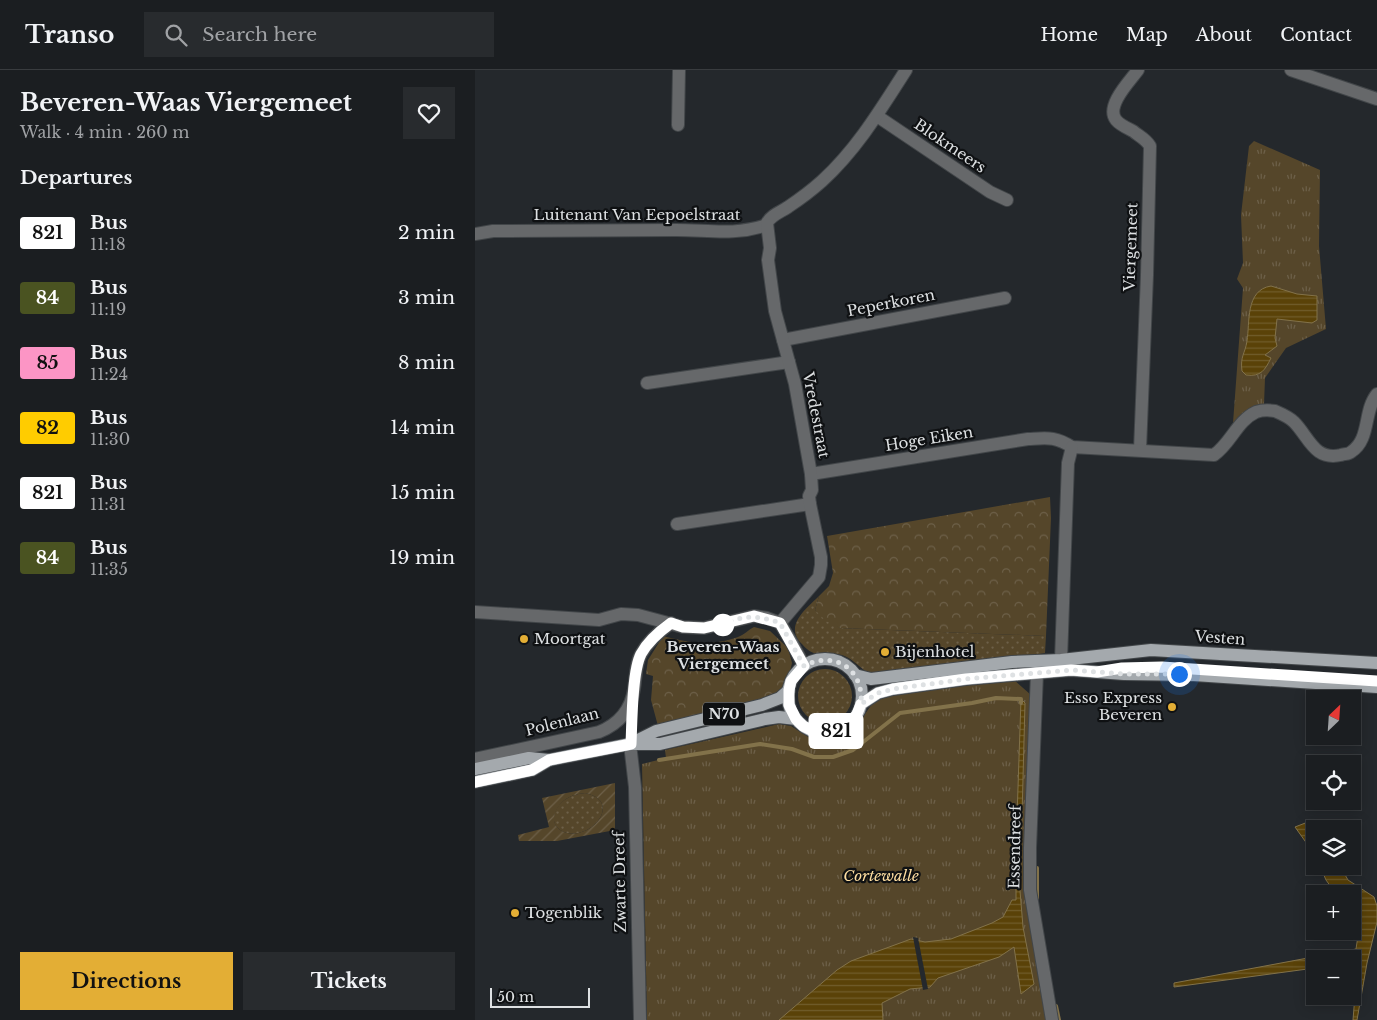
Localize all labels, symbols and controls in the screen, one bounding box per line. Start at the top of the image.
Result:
search box [144,12,494,57]
text: Transo [25,20,114,49]
icon: search [162,21,190,49]
text: Search here [202,23,317,46]
text: Home [1040,24,1098,46]
text: Map [1126,24,1168,46]
text: About [1196,24,1252,46]
text: Contact [1280,24,1352,46]
button: heart [403,87,455,139]
text: Beveren-Waas Viergemeet [20,88,352,117]
street label: Blokmeers [911,115,990,177]
text: Walk · 4 min · 260 m [20,122,190,142]
text: Departures [20,166,132,189]
street label: Viergemeet [1119,202,1142,293]
street label: Luitenant Van Eepoelstraat [534,205,741,224]
text: Bus [90,211,127,234]
text: 2 min [398,221,455,244]
text: 821 [32,222,63,244]
text: 11:18 [90,234,126,254]
text: Bus [90,276,127,299]
street label: Peperkoren [845,285,936,320]
text: 3 min [398,286,455,309]
text: 84 [36,287,59,309]
text: 11:19 [90,299,126,319]
text: Bus [90,341,127,364]
text: 8 min [398,351,455,374]
text: 85 [36,352,59,374]
text: 11:24 [90,364,128,384]
street label: Vredestraat [799,369,834,460]
text: Bus [90,406,127,429]
text: 14 min [390,416,455,439]
text: 82 [36,417,59,439]
street label: Hoge Eiken [884,422,974,455]
text: 11:30 [90,429,130,449]
text: Bus [90,471,127,494]
text: 15 min [390,481,455,504]
text: 821 [32,482,63,504]
text: 11:31 [90,494,126,514]
text: Bus [90,536,127,559]
text: 19 min [389,546,455,569]
text: 84 [36,547,59,569]
text: 11:35 [90,559,128,579]
marker: Beveren-Waas Viergemeet [712,614,734,636]
street label: Vesten [1193,626,1246,649]
place label: Moortgat [534,629,606,648]
marker: Moortgat [518,633,530,645]
place label: Beveren-Waas Viergemeet [667,637,779,673]
place label: Bijenhotel [895,642,975,661]
marker: Bijenhotel [879,646,891,658]
your location [1167,662,1192,687]
place label: Esso Express Beveren [1064,688,1162,724]
north arrow [1306,690,1361,745]
map controls [1306,690,1361,1005]
marker: Esso Express Beveren [1166,701,1178,713]
street label: Polenlaan [523,703,601,740]
road number: N70 [703,703,745,726]
line badge: 821 [807,715,865,747]
text: 821 [821,720,852,742]
button: locate [1306,755,1361,810]
street label: Essendreef [1004,803,1025,889]
button: layers [1306,820,1361,875]
street label: Zwarte Dreef [609,829,630,933]
park label: Cortewalle [843,866,919,885]
button: + [1306,885,1361,940]
place label: Togenblik [525,903,603,922]
marker: Togenblik [509,907,521,919]
button: − [1306,950,1361,1005]
button: Directions [20,952,233,1010]
button: Tickets [243,952,455,1010]
scale bar [490,985,590,1008]
text: 50 m [497,988,534,1006]

